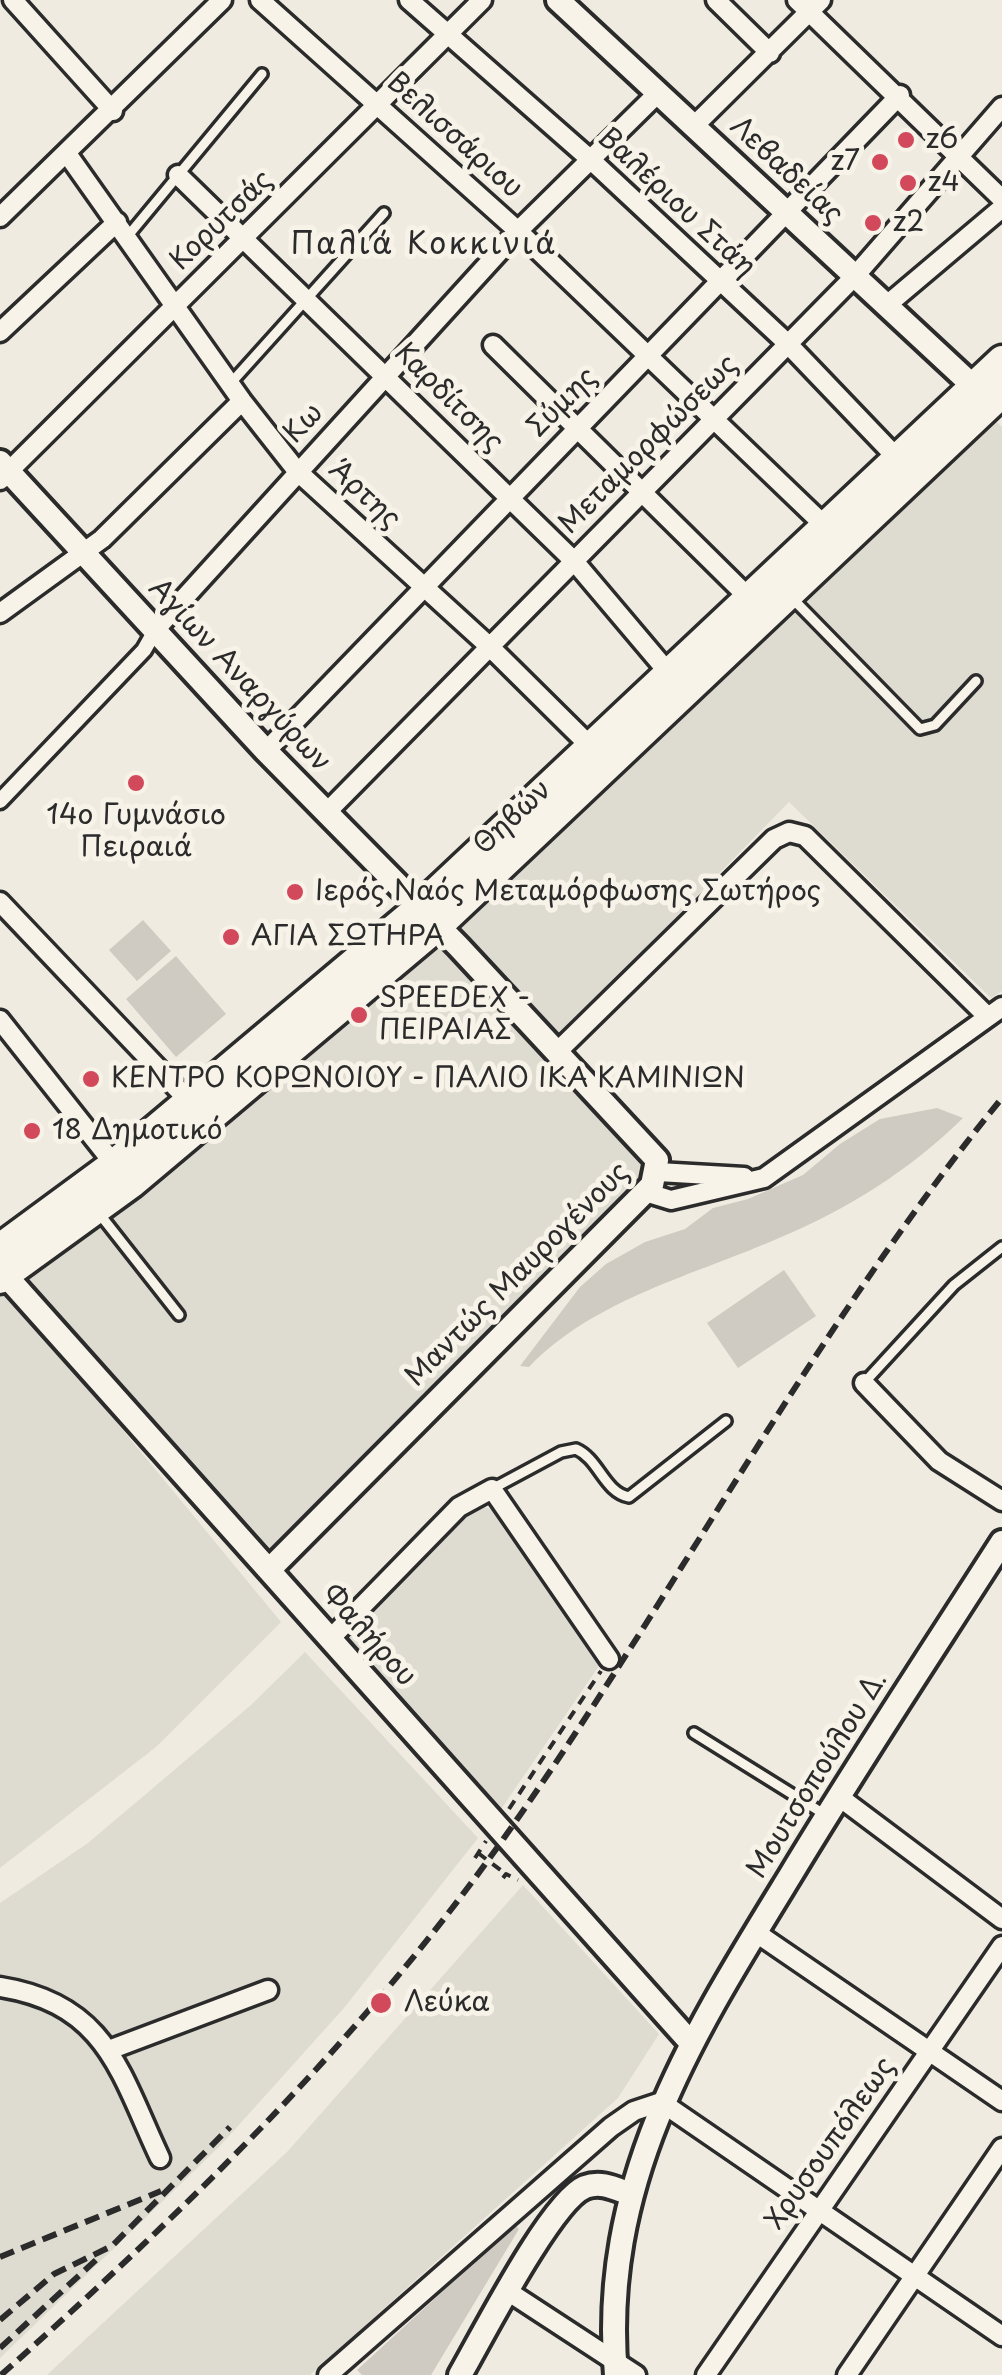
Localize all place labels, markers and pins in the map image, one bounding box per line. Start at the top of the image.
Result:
place label: z6 [926,123,958,157]
marker: z6 [895,129,917,151]
place label: z7 [831,145,860,179]
marker: z7 [869,151,891,173]
place label: z4 [928,166,960,200]
marker: z4 [897,172,919,194]
place label: z2 [893,206,924,240]
marker: z2 [862,212,884,234]
marker: 14ο Γυμνάσιο Πειραιά [125,772,147,794]
place label: 14ο Γυμνάσιο Πειραιά [46,799,226,865]
place label: Ιερός Ναός Μεταμόρφωσης Σωτήρος [315,875,821,909]
marker: Ιερός Ναός Μεταμόρφωσης Σωτήρος [284,881,306,903]
place label: ΑΓΙΑ ΣΩΤΗΡΑ [251,920,445,954]
marker: ΑΓΙΑ ΣΩΤΗΡΑ [220,926,242,948]
place label: SPEEDEX - ΠΕΙΡΑΙΑΣ [379,982,531,1048]
marker: SPEEDEX - ΠΕΙΡΑΙΑΣ [348,1004,370,1026]
place label: ΚΕΝΤΡΟ ΚΟΡΩΝΟΙΟΥ - ΠΑΛΙΟ ΙΚΑ ΚΑΜΙΝΙΩΝ [111,1062,745,1096]
marker: ΚΕΝΤΡΟ ΚΟΡΩΝΟΙΟΥ - ΠΑΛΙΟ ΙΚΑ ΚΑΜΙΝΙΩΝ [80,1068,102,1090]
place label: 18 Δημοτικό [52,1114,223,1148]
marker: 18 Δημοτικό [21,1120,43,1142]
place label: Λεύκα [404,1986,490,2020]
marker: Λεύκα [368,1990,394,2016]

